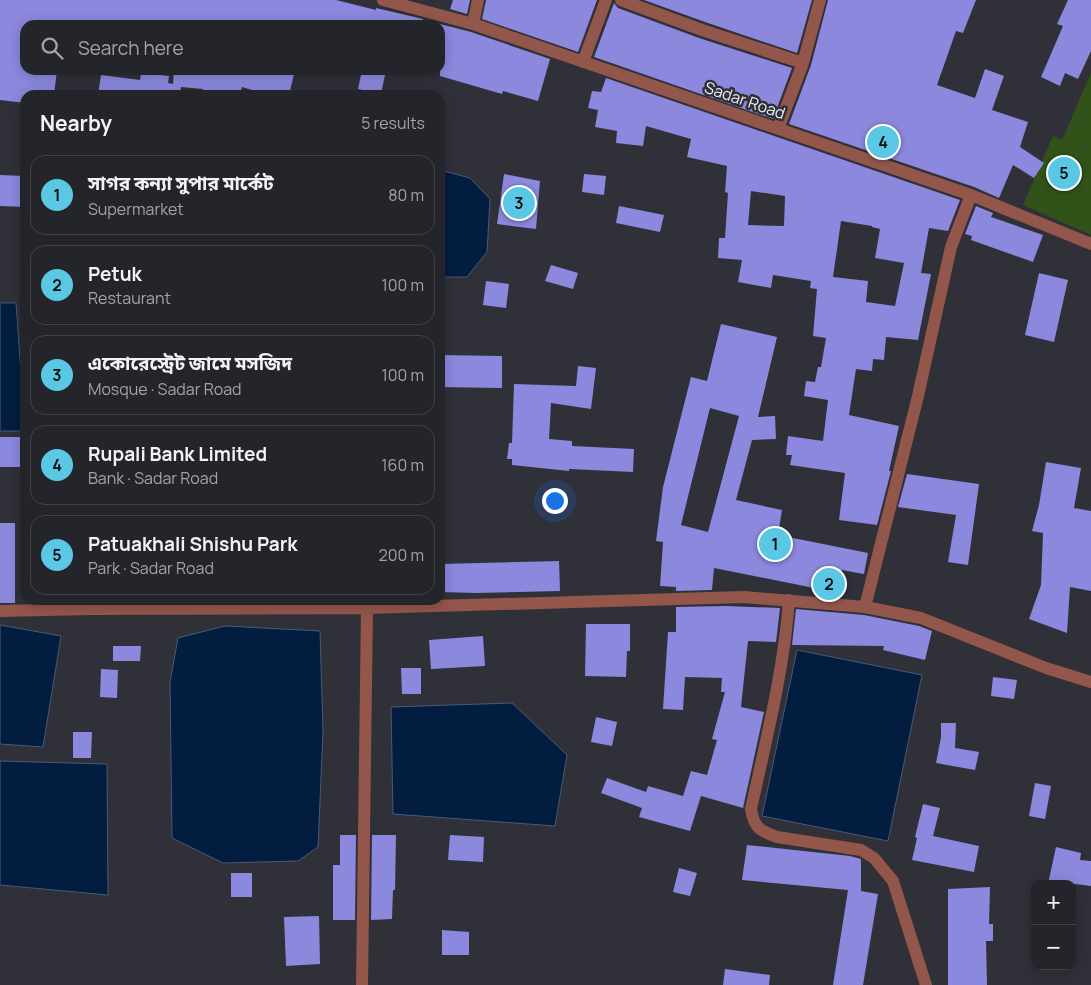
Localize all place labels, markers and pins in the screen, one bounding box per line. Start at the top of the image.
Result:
pin: 4 [867,123,899,161]
pin: 5 [1048,154,1080,192]
pin: 3 [503,184,535,222]
pin: 1 [759,525,791,563]
pin: 2 [813,565,845,603]

